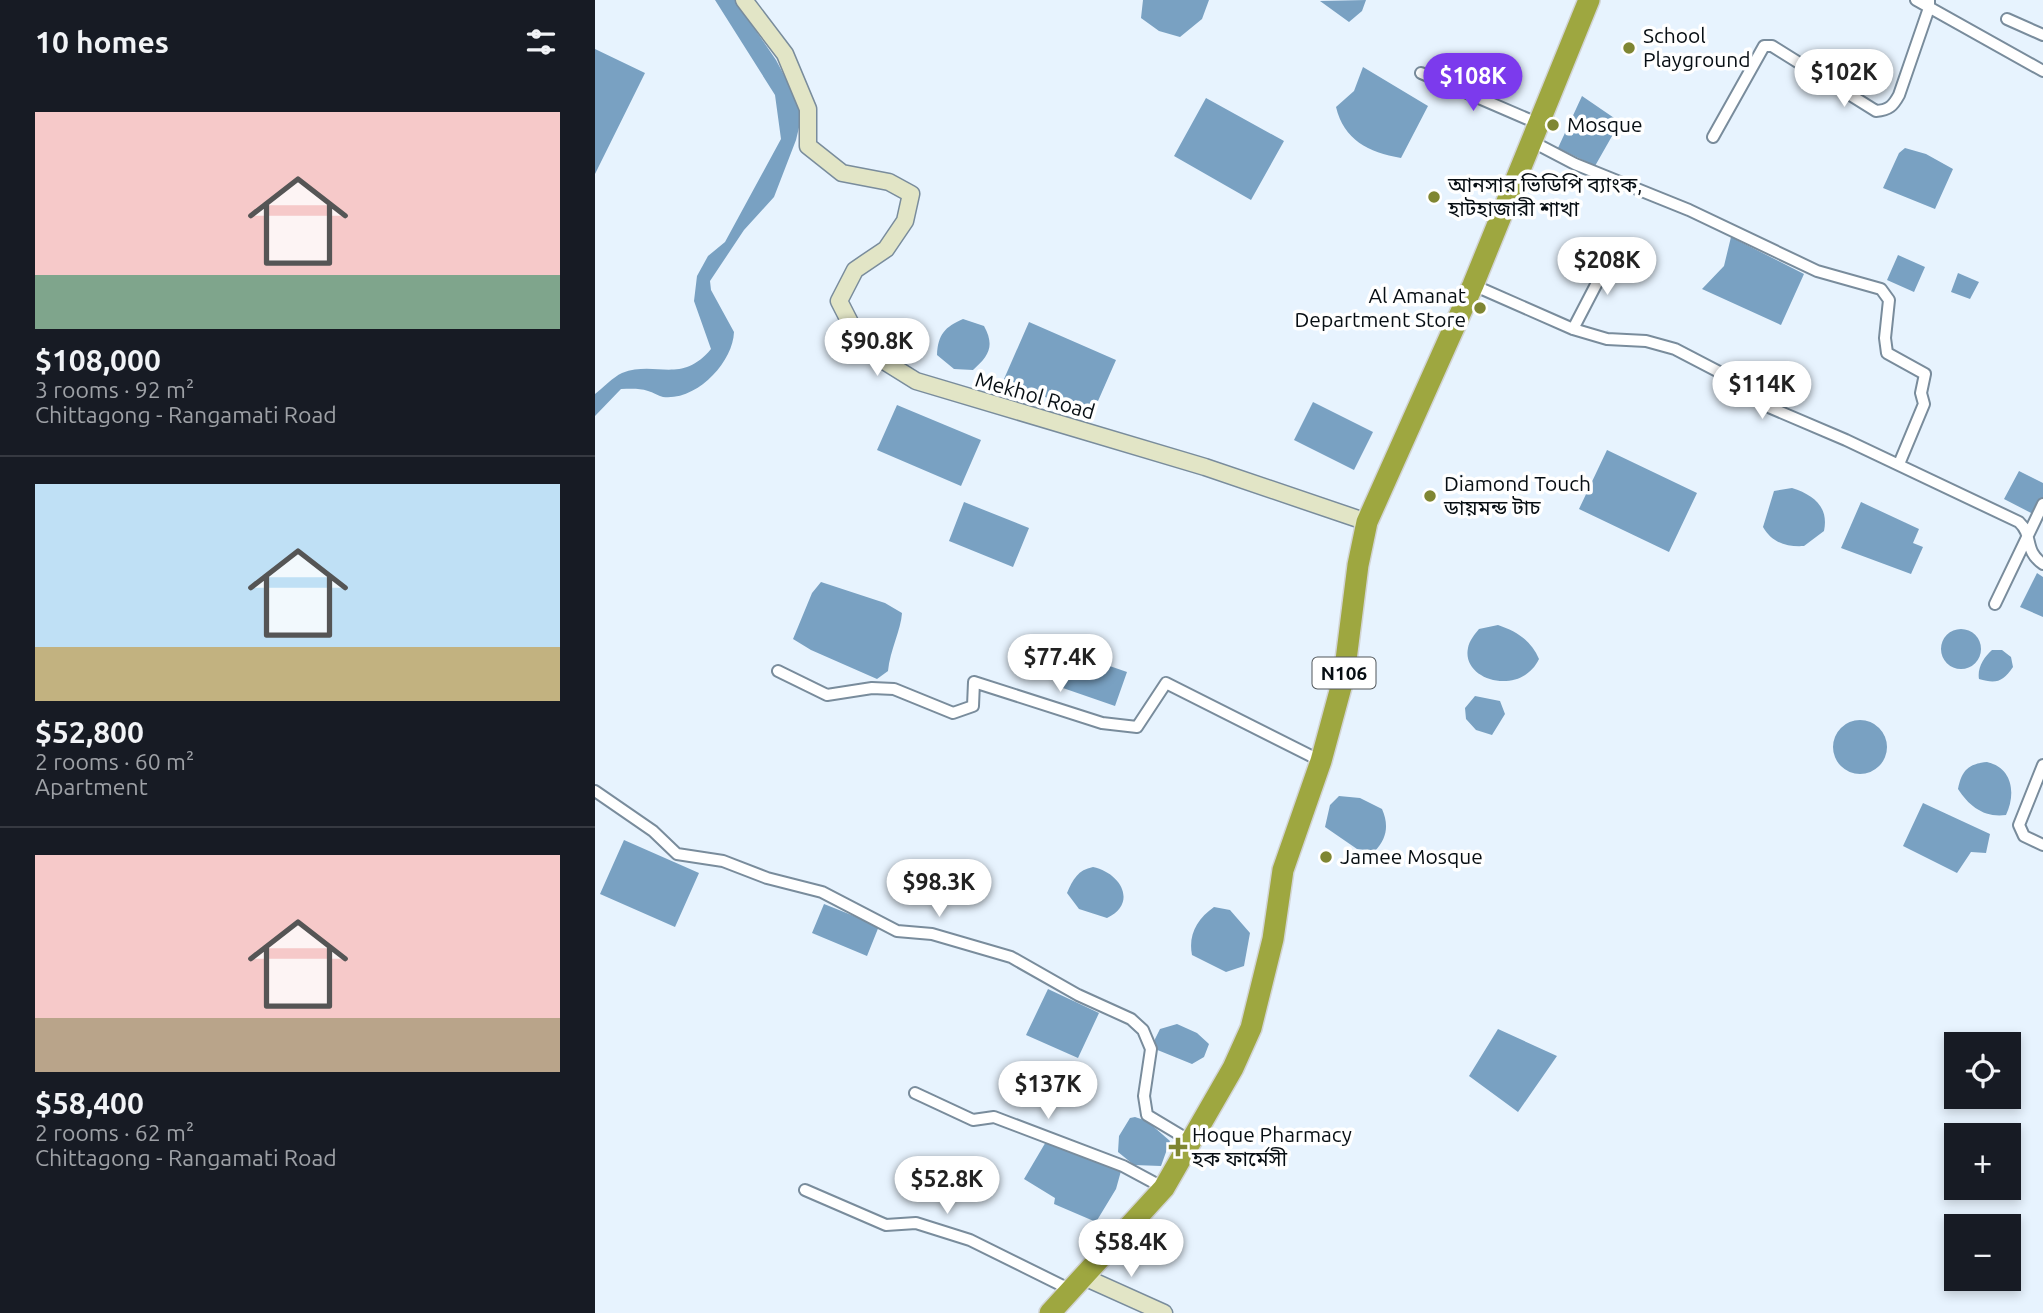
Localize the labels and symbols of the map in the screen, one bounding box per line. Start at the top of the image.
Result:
place label: School Playground [1643,23,1751,71]
marker: School Playground [1621,40,1637,56]
pin: $102K [1795,50,1893,109]
pin: $108K [1424,54,1522,113]
place label: Mosque [1567,112,1643,136]
marker: Mosque [1545,117,1561,133]
place label: আনসার ভিডিপি ব্যাংক, হাটহাজারী শাখা [1447,172,1642,220]
marker: আনসার ভিডিপি ব্যাংক, হাটহাজারী শাখা [1426,189,1442,205]
pin: $208K [1558,238,1656,297]
place label: Al Amanat Department Store [1294,283,1466,331]
marker: Al Amanat Department Store [1472,300,1488,316]
pin: $90.8K [820,318,934,378]
pin: $114K [1713,362,1811,421]
street label: Mekhol Road [973,366,1098,424]
place label: Diamond Touch ডায়মন্ড টাচ [1443,471,1591,519]
marker: Diamond Touch ডায়মন্ড টাচ [1422,488,1438,504]
pin: $77.4K [1003,634,1117,694]
road number: N106 [1313,658,1375,688]
place label: Jamee Mosque [1340,844,1483,868]
marker: Jamee Mosque [1318,849,1334,865]
pin: $98.3K [882,860,996,919]
pin: $137K [999,1062,1097,1121]
place label: Hoque Pharmacy হক ফার্মেসী [1191,1122,1352,1170]
marker: Hoque Pharmacy হক ফার্মেসী [1170,1139,1186,1155]
pin: $52.8K [890,1156,1004,1216]
pin: $58.4K [1074,1220,1188,1279]

